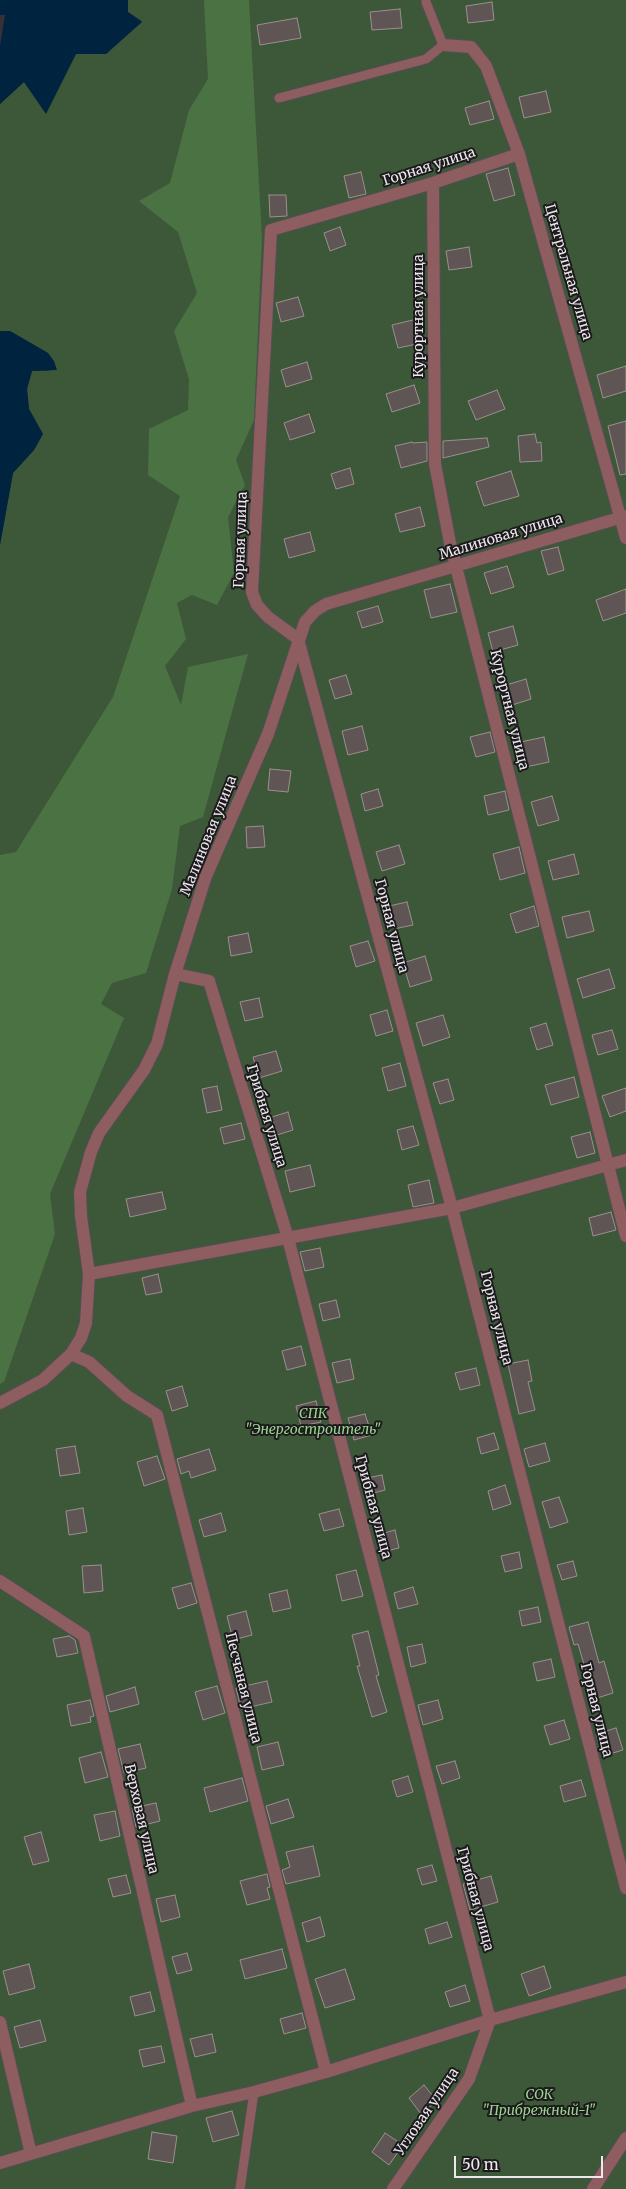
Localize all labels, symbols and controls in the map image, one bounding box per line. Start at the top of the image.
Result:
street label: Горная улица [380,144,478,190]
street label: Центральная улица [541,202,595,342]
street label: Курортная улица [411,254,427,378]
street label: Горная улица [231,491,251,589]
street label: Малиновая улица [437,510,565,564]
street label: Курортная улица [486,648,532,772]
street label: Малиновая улица [177,774,241,898]
street label: Горная улица [370,877,412,975]
street label: Грибная улица [242,1062,290,1170]
street label: Горная улица [476,1269,516,1367]
park label: СПК "Энергостроитель" [245,1406,381,1438]
street label: Грибная улица [351,1453,395,1561]
street label: Песчаная улица [221,1631,265,1745]
street label: Горная улица [576,1661,616,1759]
street label: Верховая улица [120,1762,162,1876]
street label: Грибная улица [453,1845,497,1953]
street label: Угловая улица [391,2065,463,2159]
park label: СОК "Прибрежный-1" [482,2087,596,2120]
scale bar [456,2146,605,2178]
text: 50 m [462,2155,499,2174]

